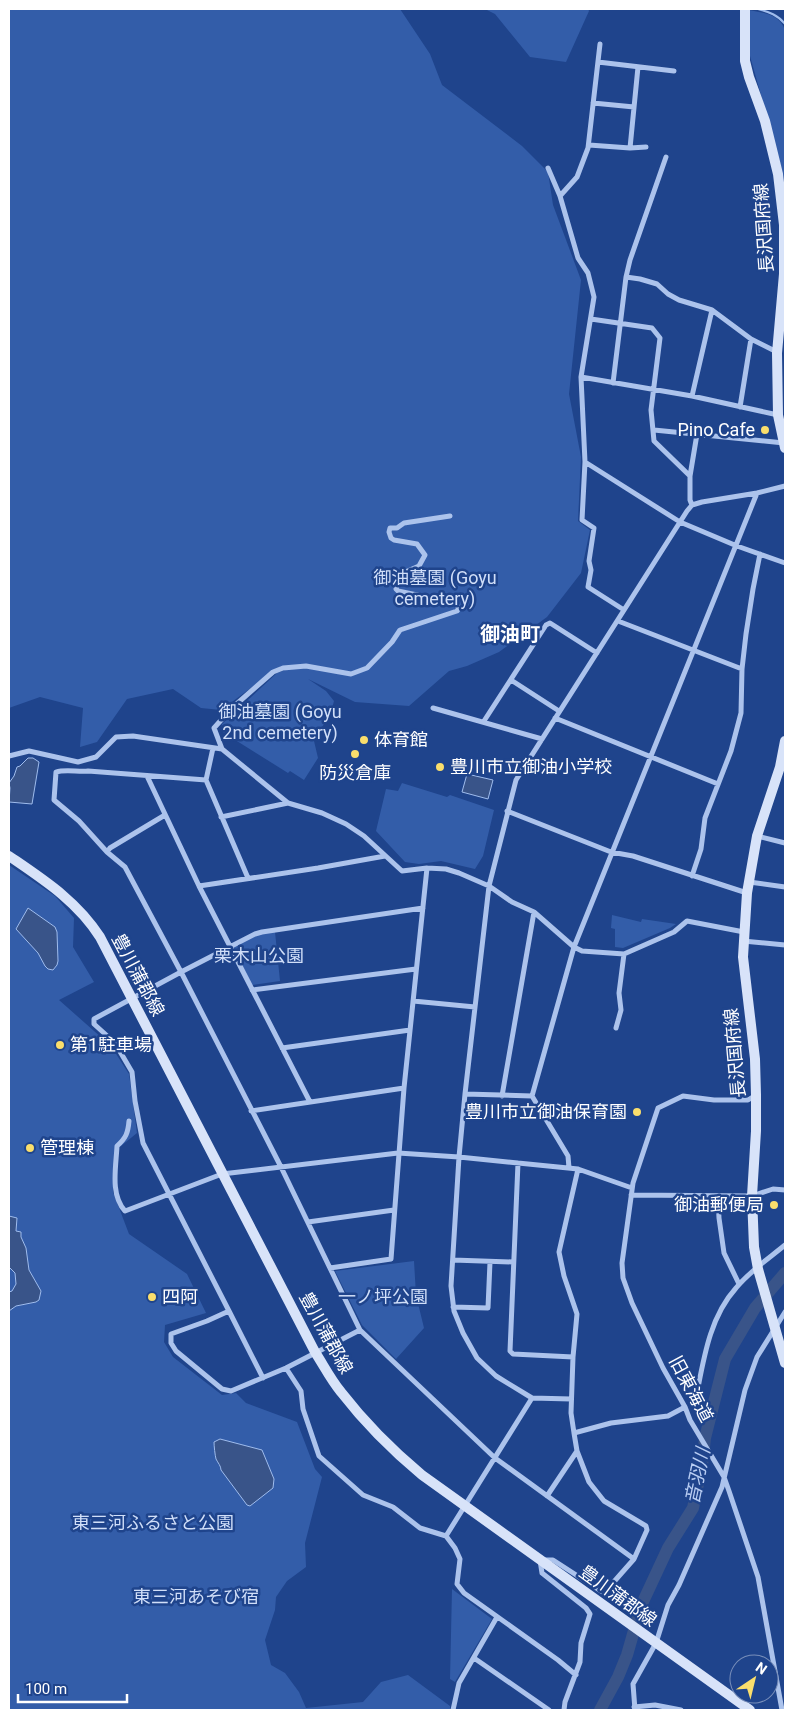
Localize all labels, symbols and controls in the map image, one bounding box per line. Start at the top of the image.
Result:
street label: 長沢国府線 [750,182,777,274]
place label: Pino Cafe [677,419,755,440]
marker: Pino Cafe [759,424,771,436]
park label: 御油墓園 (Goyu cemetery) [373,567,497,610]
district label: 御油町 [480,622,540,646]
park label: 御油墓園 (Goyu 2nd cemetery) [218,701,342,744]
place label: 体育館 [374,729,428,750]
marker: 体育館 [358,734,370,746]
marker: 防災倉庫 [349,748,361,760]
place label: 豊川市立御油小学校 [450,756,612,777]
marker: 豊川市立御油小学校 [434,761,446,773]
place label: 防災倉庫 [319,762,391,783]
street label: 豊川蒲郡線 [108,930,169,1019]
park label: 栗木山公園 [214,945,304,966]
street label: 長沢国府線 [720,1007,749,1099]
place label: 第1駐車場 [70,1034,152,1055]
marker: 第1駐車場 [54,1039,66,1051]
place label: 豊川市立御油保育園 [465,1101,627,1122]
marker: 豊川市立御油保育園 [631,1106,643,1118]
place label: 管理棟 [40,1137,94,1158]
marker: 管理棟 [24,1142,36,1154]
place label: 御油郵便局 [674,1194,764,1215]
marker: 御油郵便局 [768,1199,780,1211]
place label: 四阿 [162,1286,198,1307]
park label: 一ノ坪公園 [338,1286,428,1307]
street label: 豊川蒲郡線 [295,1288,357,1377]
marker: 四阿 [146,1291,158,1303]
street label: 旧東海道 [665,1352,718,1425]
water label: 音羽川 [680,1444,715,1506]
park label: 東三河ふるさと公園 [72,1512,234,1533]
street label: 豊川蒲郡線 [576,1561,661,1631]
park label: 東三河あそび宿 [133,1586,259,1607]
north arrow [729,1654,779,1704]
text: N [753,1659,770,1678]
scale bar [18,1672,126,1704]
text: 100 m [25,1680,67,1698]

